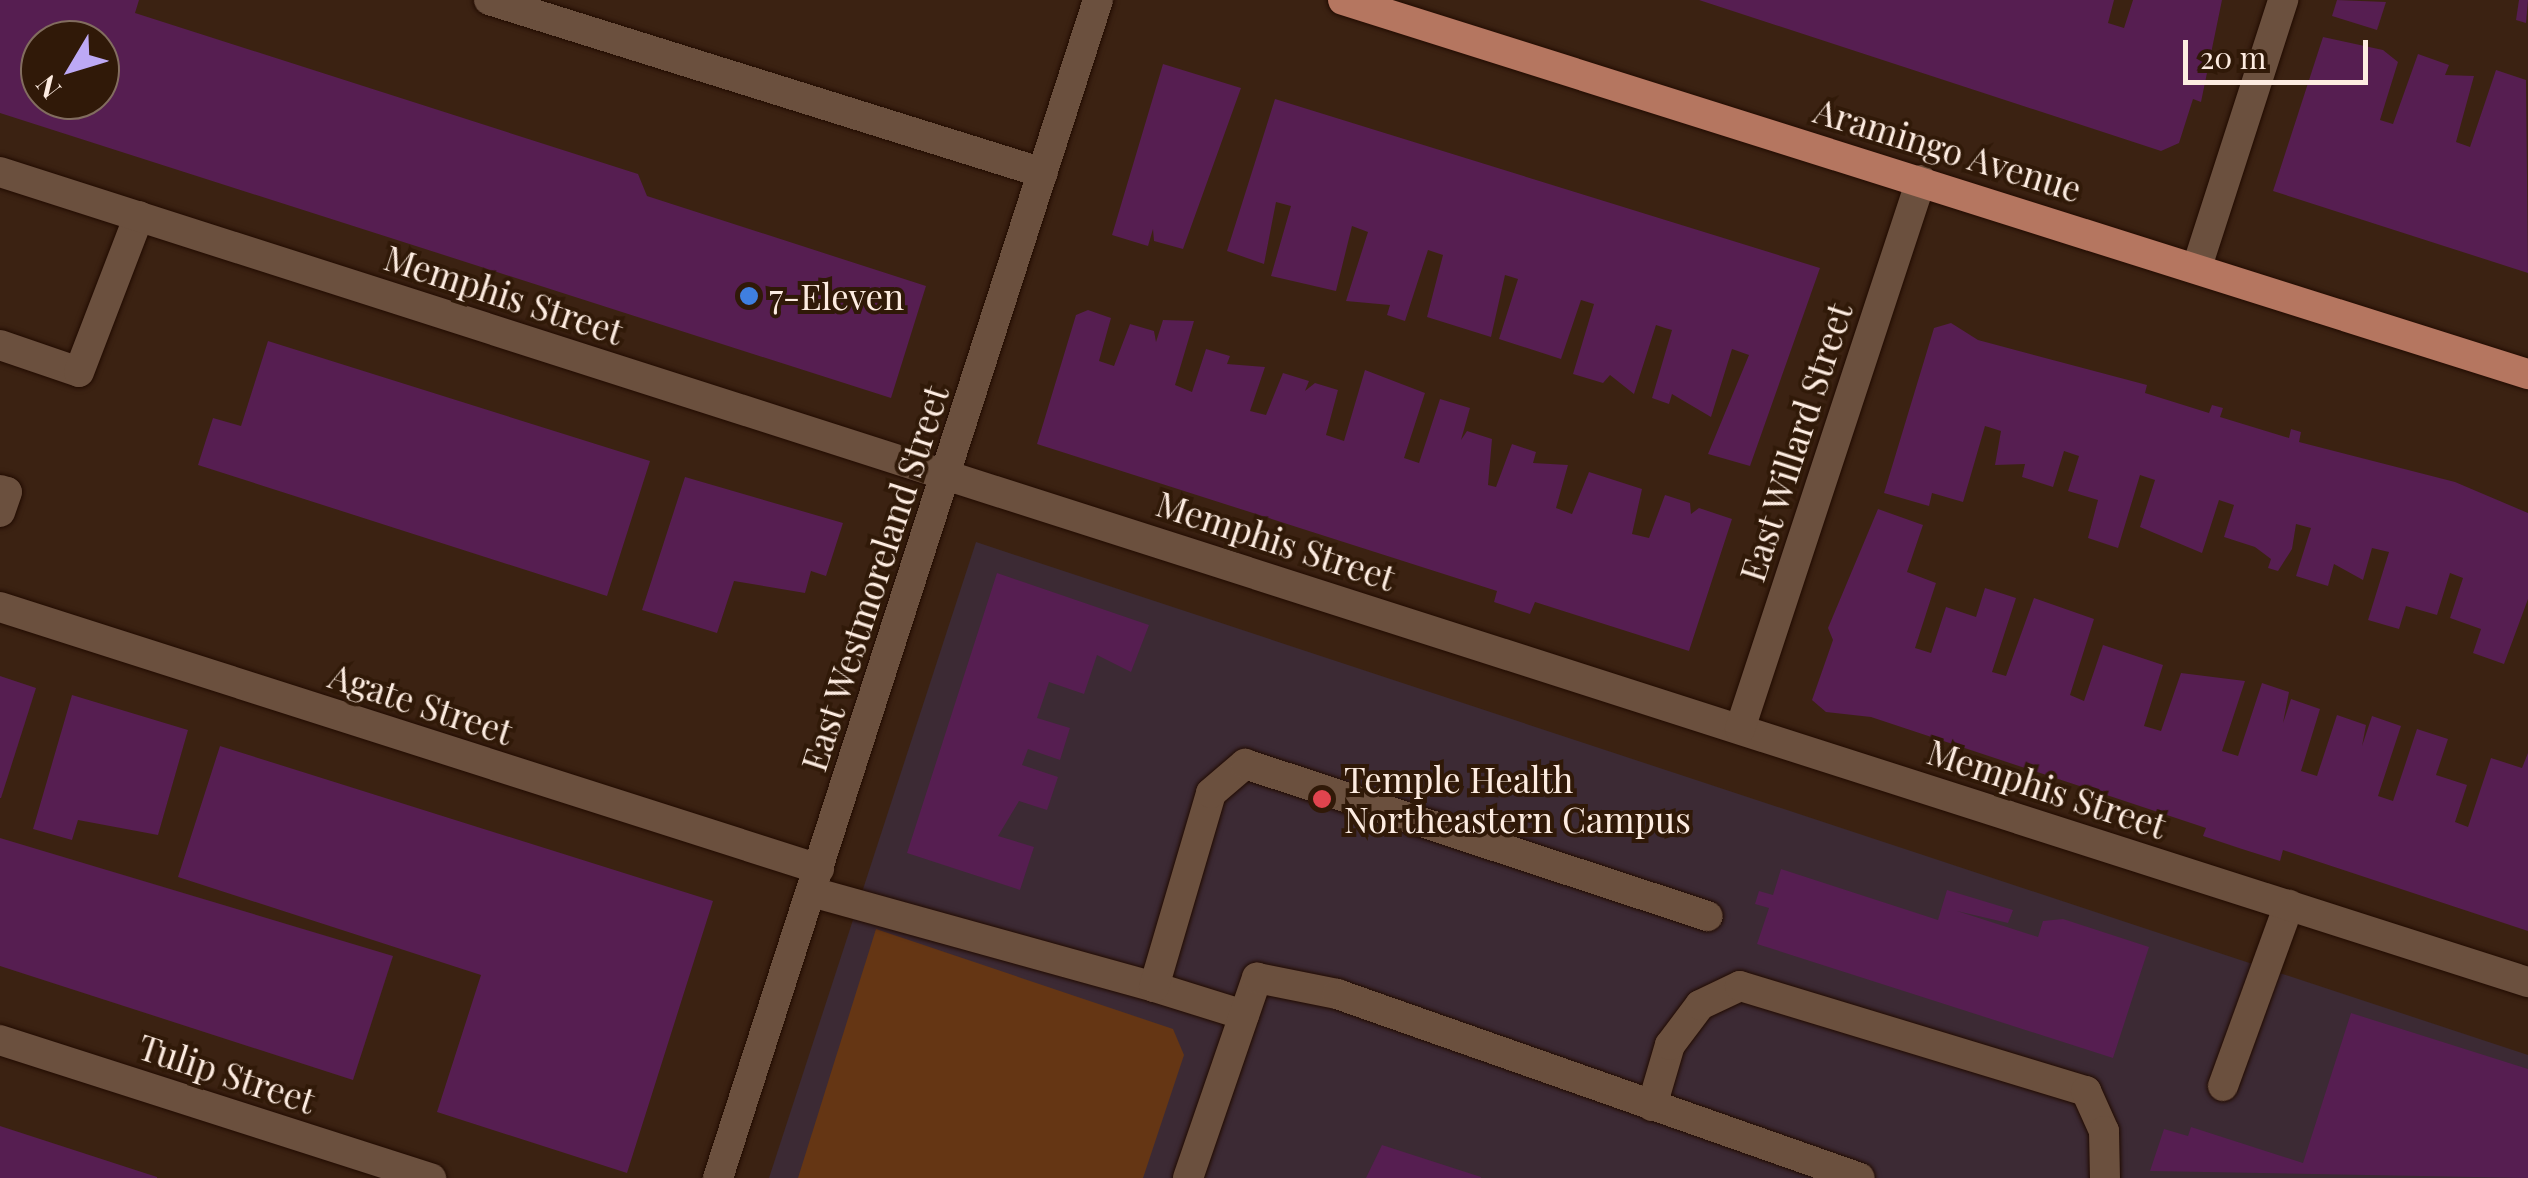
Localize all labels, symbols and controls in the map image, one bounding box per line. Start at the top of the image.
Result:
north arrow [20,20,120,120]
scale bar [2188,20,2373,82]
text: 20 m [2200,37,2266,77]
text: N [27,68,68,107]
street label: Aramingo Avenue [1809,88,2087,210]
street label: Memphis Street [380,236,628,352]
place label: 7-Eleven [769,275,904,317]
marker: 7-Eleven [738,285,760,307]
street label: East Willard Street [1730,297,1860,587]
street label: East Westmoreland Street [791,379,957,777]
street label: Memphis Street [1152,482,1400,598]
street label: Agate Street [324,654,518,752]
street label: Memphis Street [1923,730,2171,846]
place label: Temple Health Northeastern Campus [1344,758,1691,840]
marker: Temple Health Northeastern Campus [1309,786,1335,812]
street label: Tulip Street [134,1025,320,1121]

